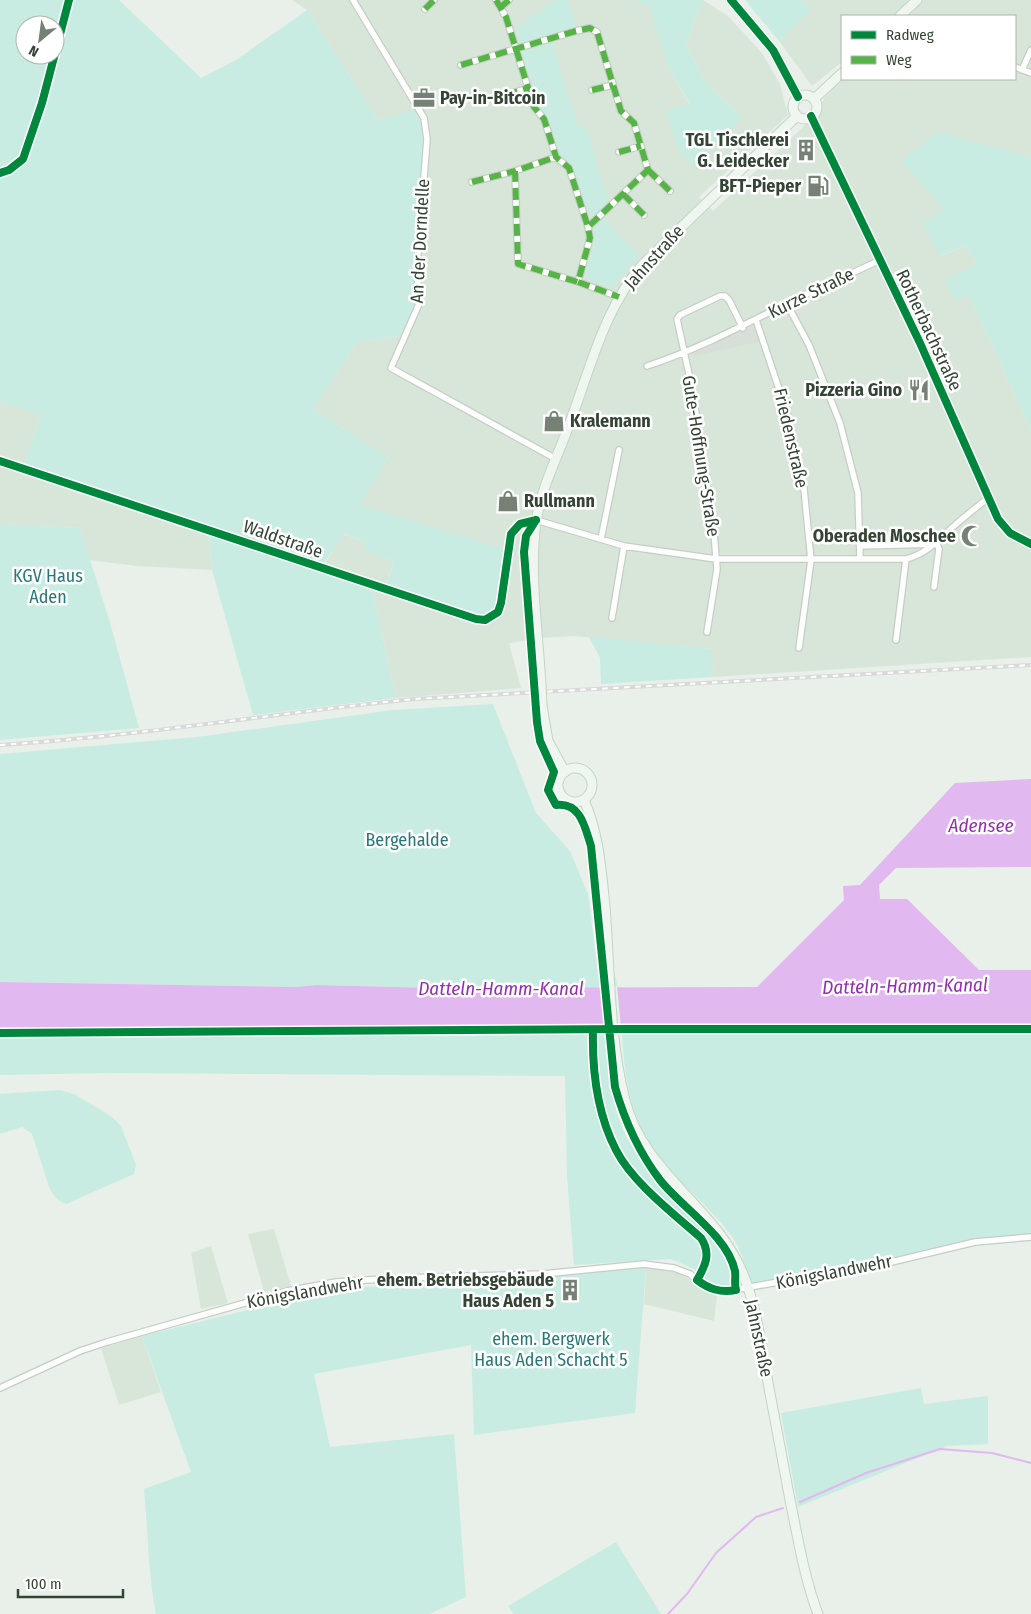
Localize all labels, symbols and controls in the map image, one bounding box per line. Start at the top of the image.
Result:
north arrow [15,15,65,65]
legend [841,15,1016,80]
text: Radweg [886,26,934,44]
text: N [26,41,42,60]
text: Weg [886,51,912,69]
office icon: Pay-in-Bitcoin [411,85,437,111]
place label: Pay-in-Bitcoin [440,87,546,109]
place label: TGL Tischlerei G. Leidecker [686,129,789,172]
building icon: TGL Tischlerei G. Leidecker [793,137,819,163]
fuel station icon: BFT-Pieper [805,173,831,199]
place label: BFT-Pieper [719,175,801,197]
street label: An der Dorndelle [406,178,434,304]
street label: Jahnstraße [619,220,689,294]
street label: Kurze Straße [764,263,858,323]
street label: Rotherbachstraße [891,266,967,394]
street label: Gute-Hoffnung-Straße [677,374,725,538]
restaurant icon: Pizzeria Gino [906,377,932,403]
place label: Pizzeria Gino [805,379,902,401]
street label: Friedenstraße [769,386,813,490]
shop icon: Kralemann [541,408,567,434]
place label: Kralemann [570,410,651,432]
shop icon: Rullmann [495,488,521,514]
place label: Rullmann [524,490,595,512]
street label: Waldstraße [240,515,326,563]
mosque icon: Oberaden Moschee [959,523,985,549]
place label: Oberaden Moschee [813,525,956,547]
park label: KGV Haus Aden [13,565,83,608]
water label: Adensee [948,814,1013,837]
park label: Bergehalde [365,829,449,851]
water label: Datteln-Hamm-Kanal [822,973,988,999]
water label: Datteln-Hamm-Kanal [418,977,584,1000]
street label: Königslandwehr [774,1250,895,1294]
place label: ehem. Betriebsgebäude Haus Aden 5 [377,1269,554,1312]
street label: Königslandwehr [245,1271,366,1313]
building icon: ehem. Betriebsgebäude Haus Aden 5 [557,1277,583,1303]
street label: Jahnstraße [740,1297,778,1379]
park label: ehem. Bergwerk Haus Aden Schacht 5 [474,1328,628,1371]
scale bar [18,1566,122,1598]
text: 100 m [25,1575,62,1593]

